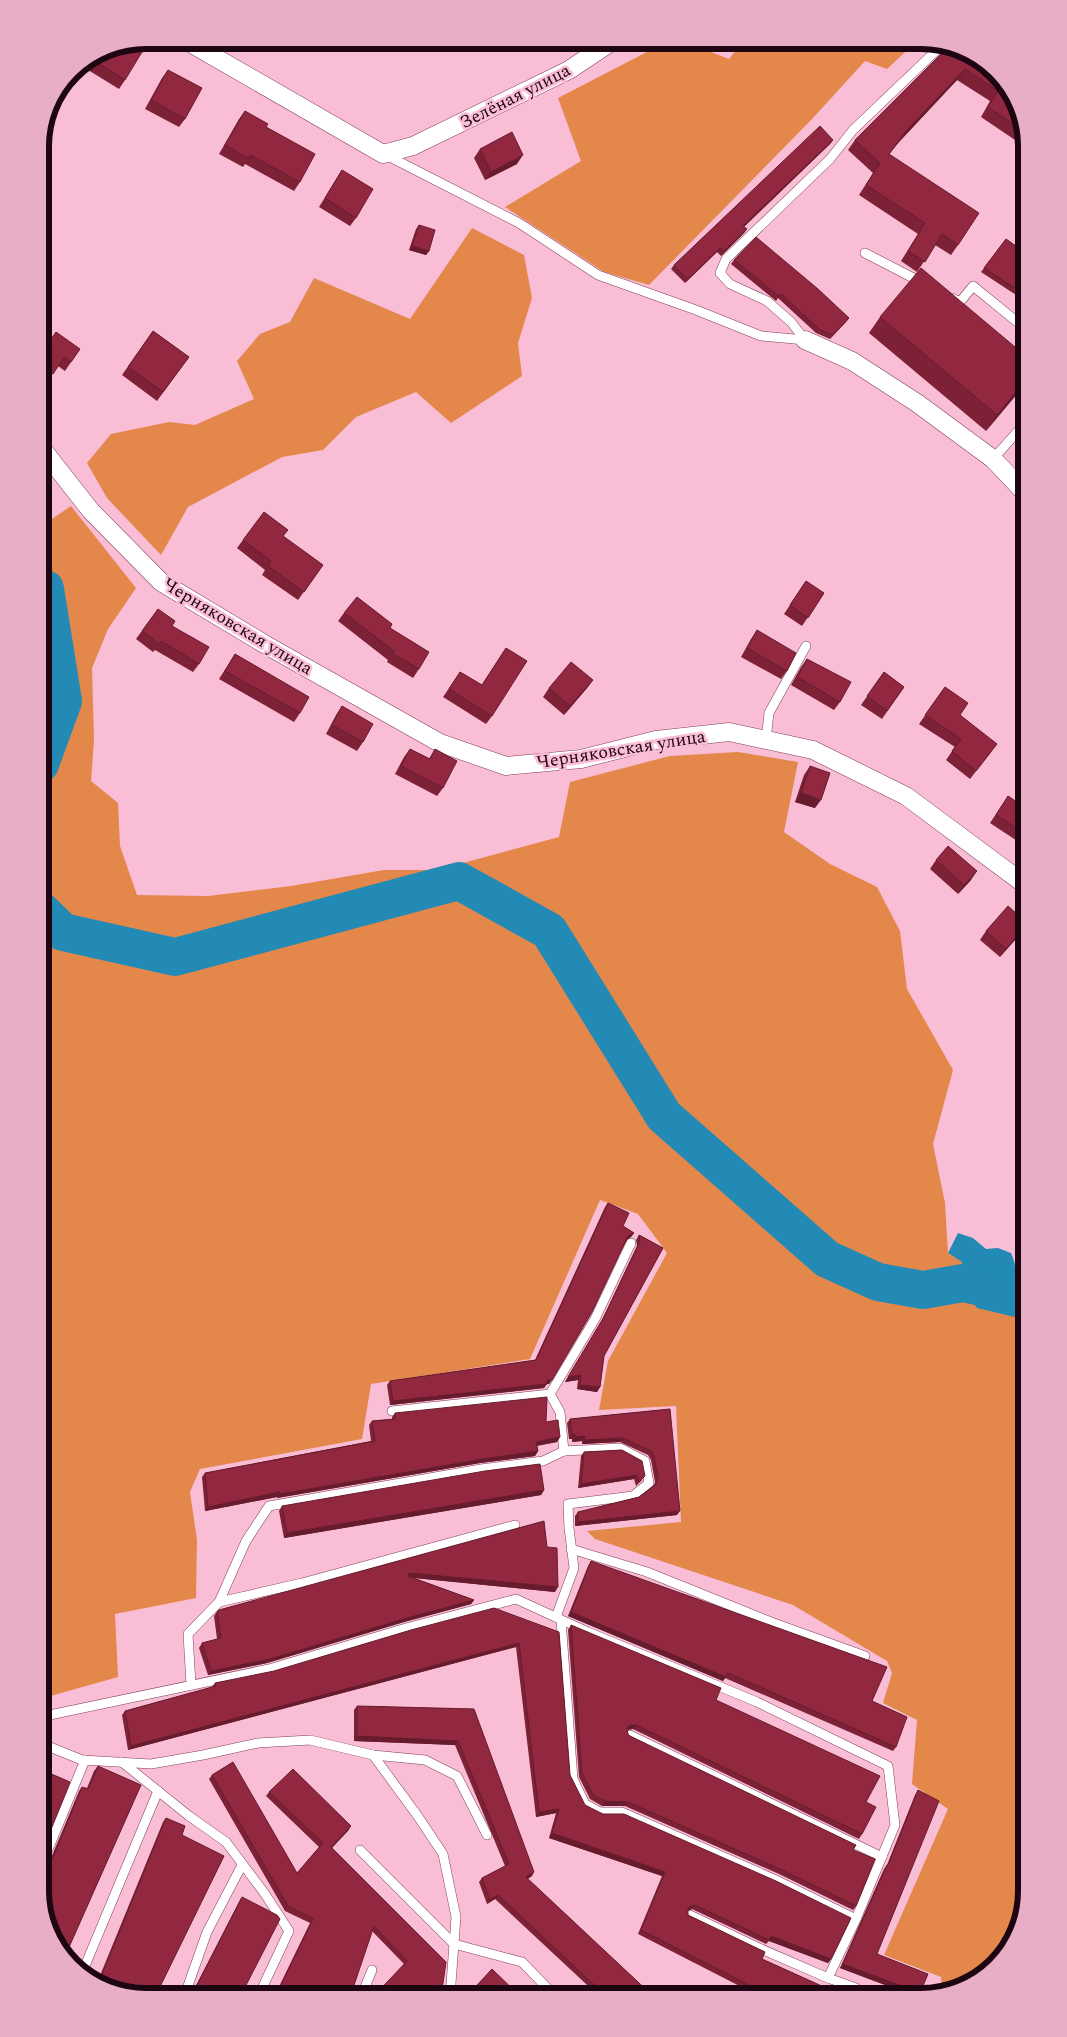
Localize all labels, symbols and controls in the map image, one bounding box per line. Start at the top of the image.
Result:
street label: Зелёная улица [455,57,575,136]
street label: Черняковская улица [158,571,318,682]
street label: Черняковская улица [535,723,708,776]

